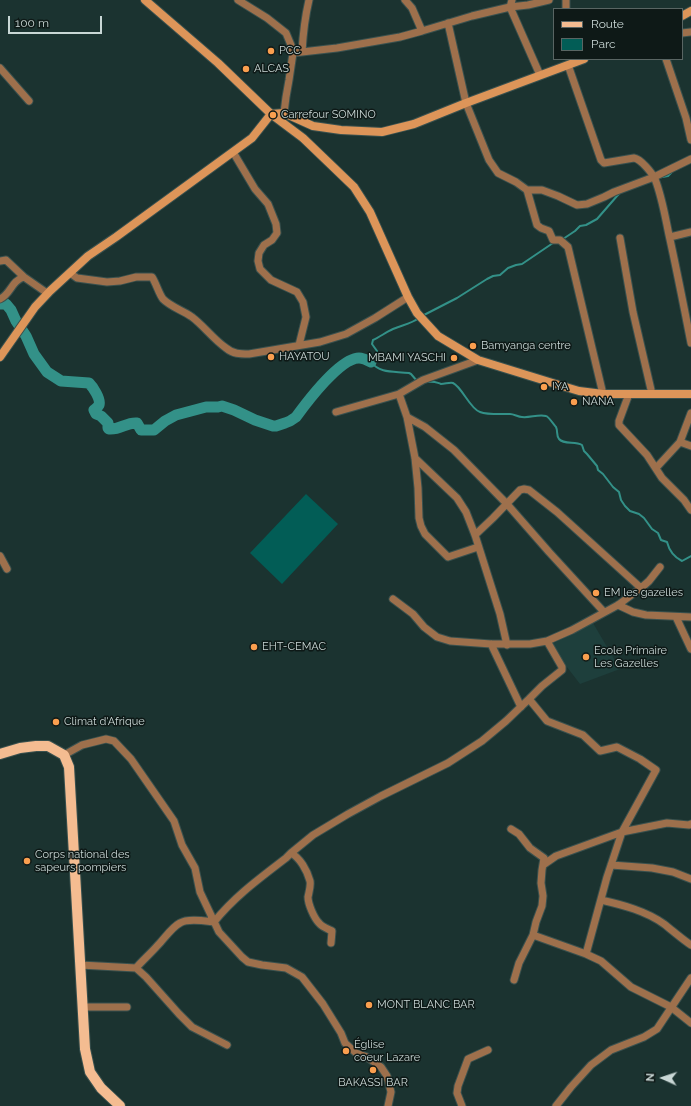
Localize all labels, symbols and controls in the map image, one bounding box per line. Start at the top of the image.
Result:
scale bar [10,8,104,34]
legend [553,8,683,60]
text: 100 m [15,16,49,30]
text: Route [591,17,624,31]
text: Parc [591,37,616,51]
place label: PCC [279,44,301,58]
marker: PCC [266,46,276,56]
place label: ALCAS [254,62,289,76]
marker: ALCAS [241,64,251,74]
place label: Carrefour SOMINO [281,108,376,122]
marker: Carrefour SOMINO [268,110,278,120]
place label: Bamyanga centre [481,339,571,353]
marker: Bamyanga centre [468,341,478,351]
place label: HAYATOU [279,350,330,364]
place label: MBAMI YASCHI [368,351,446,365]
marker: HAYATOU [266,352,276,362]
marker: MBAMI YASCHI [449,353,459,363]
place label: IYA [552,380,568,394]
marker: IYA [539,382,549,392]
place label: NANA [582,395,614,409]
marker: NANA [569,397,579,407]
place label: EM les gazelles [604,586,683,600]
marker: EM les gazelles [591,588,601,598]
place label: EHT-CEMAC [262,640,326,654]
marker: EHT-CEMAC [249,642,259,652]
place label: Ecole Primaire Les Gazelles [594,644,667,670]
marker: Ecole Primaire Les Gazelles [581,652,591,662]
place label: Climat d'Afrique [64,715,145,729]
marker: Climat d'Afrique [51,717,61,727]
place label: Corps national des sapeurs pompiers [35,848,130,874]
marker: Corps national des sapeurs pompiers [22,856,32,866]
place label: MONT BLANC BAR [377,998,475,1012]
marker: MONT BLANC BAR [364,1000,374,1010]
place label: Église coeur Lazare [354,1038,420,1064]
marker: Église coeur Lazare [341,1046,351,1056]
north arrow [643,1058,683,1098]
marker: BAKASSI BAR [368,1065,378,1075]
text: N [644,1073,657,1082]
place label: BAKASSI BAR [338,1076,408,1090]

